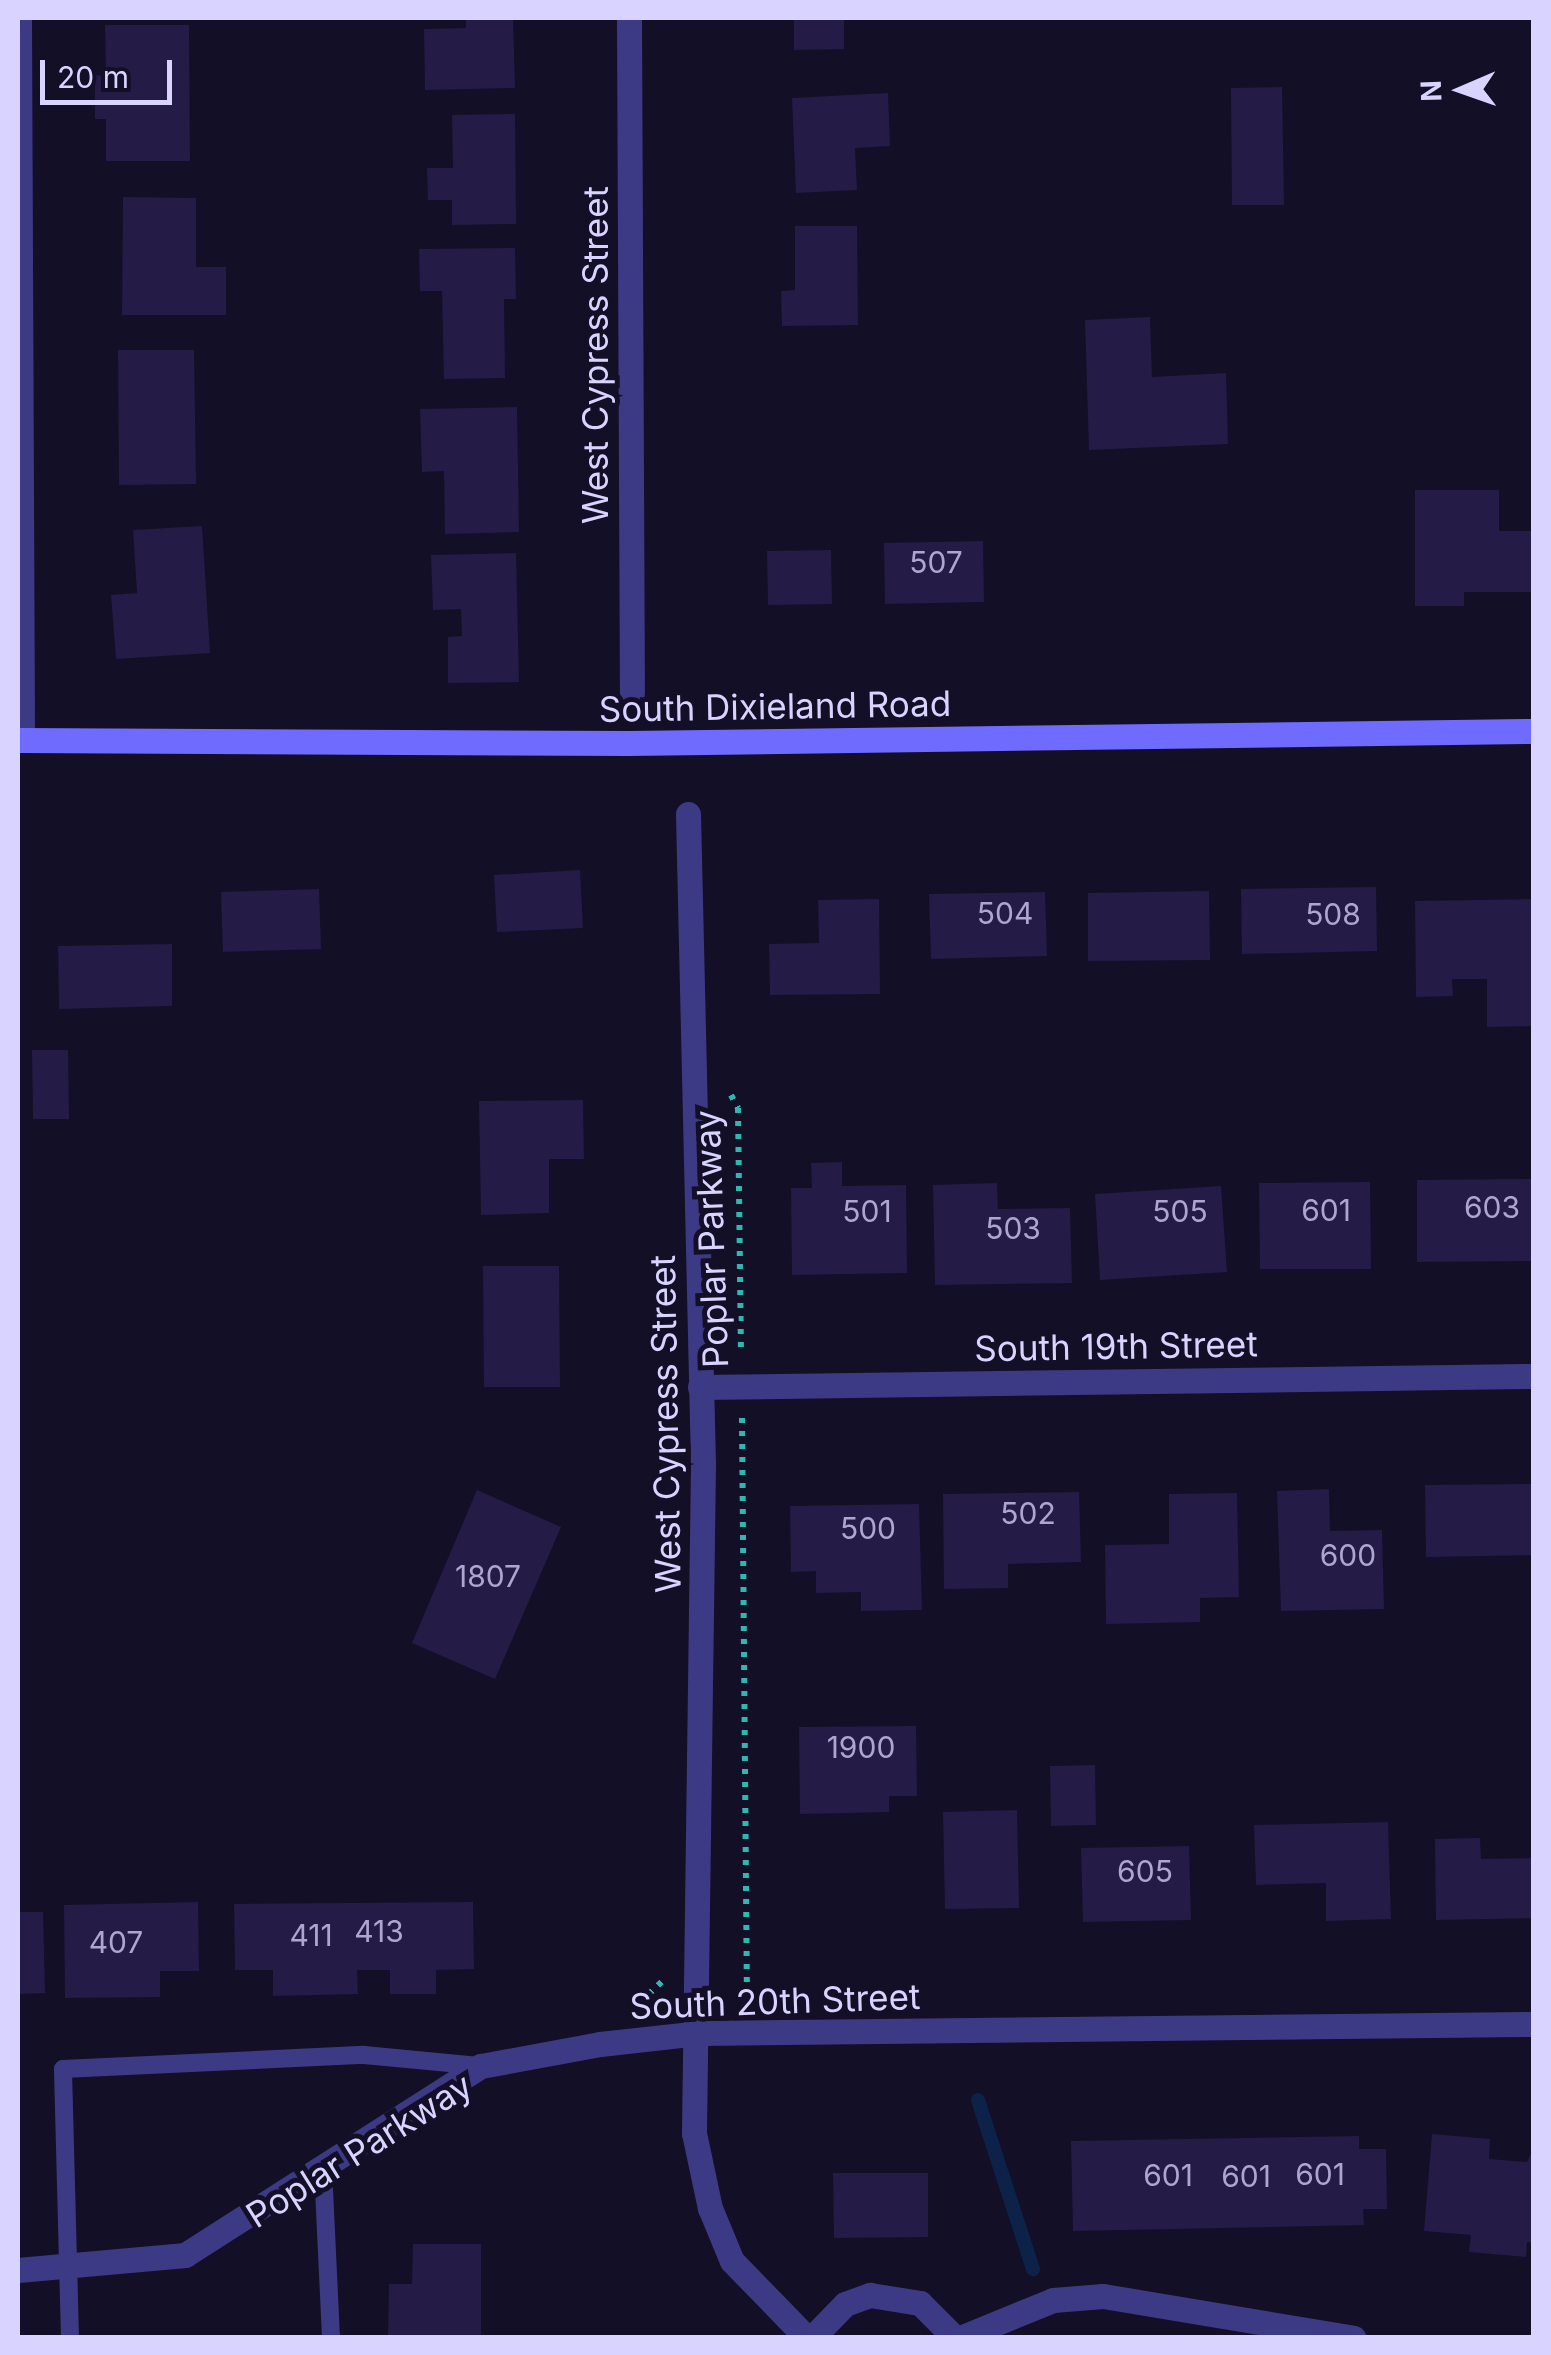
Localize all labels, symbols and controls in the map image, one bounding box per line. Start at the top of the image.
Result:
scale bar [45,40,178,102]
north arrow [1411,40,1511,140]
text: 20 m [57,59,129,95]
text: N [1414,80,1448,102]
street label: West Cypress Street [574,186,616,524]
house number: 507 [909,544,963,580]
street label: South Dixieland Road [598,682,952,730]
house number: 504 [977,895,1033,931]
house number: 508 [1305,896,1361,932]
street label: Poplar Parkway [686,1109,736,1369]
house number: 603 [1464,1189,1520,1225]
house number: 601 [1301,1192,1351,1228]
house number: 501 [842,1193,892,1229]
house number: 505 [1152,1193,1208,1229]
house number: 503 [985,1210,1041,1246]
street label: West Cypress Street [641,1255,689,1593]
street label: South 19th Street [974,1323,1258,1369]
house number: 502 [1000,1495,1056,1531]
house number: 500 [840,1510,896,1546]
house number: 600 [1320,1537,1376,1573]
house number: 1807 [455,1558,521,1594]
house number: 1900 [827,1729,895,1765]
house number: 605 [1117,1853,1173,1889]
house number: 413 [354,1913,404,1949]
house number: 411 [289,1917,333,1953]
house number: 407 [89,1924,143,1960]
street label: South 20th Street [629,1975,921,2027]
street label: Poplar Parkway [238,2064,480,2236]
house number: 601 [1295,2156,1345,2192]
house number: 601 [1143,2157,1193,2193]
house number: 601 [1221,2158,1271,2194]

